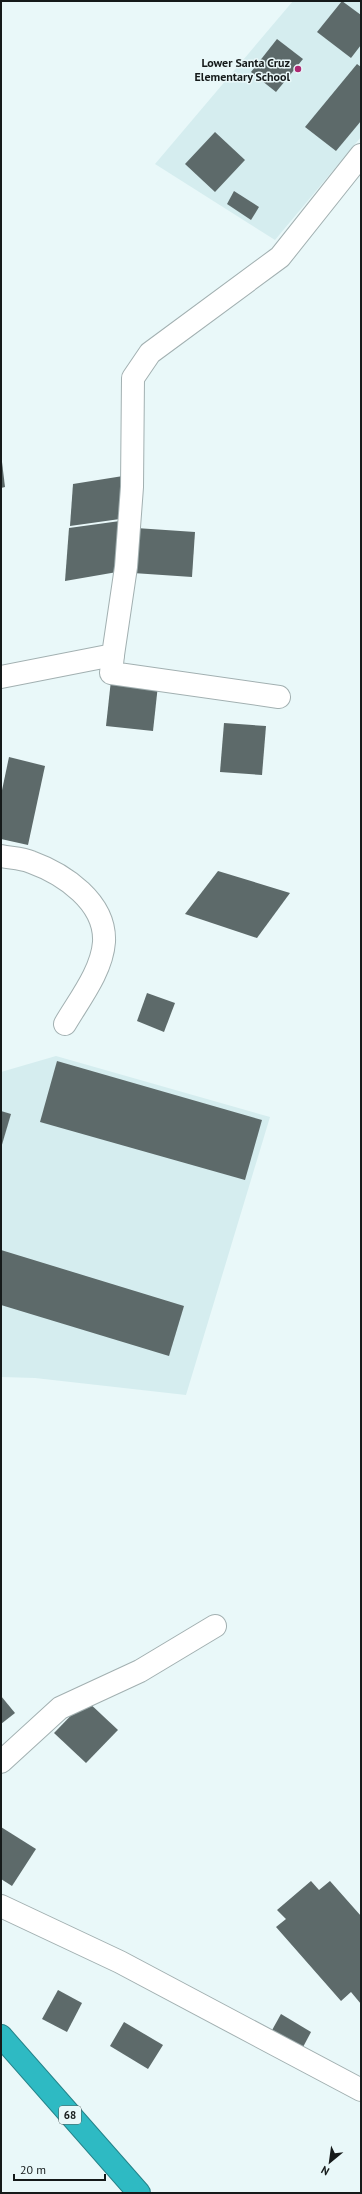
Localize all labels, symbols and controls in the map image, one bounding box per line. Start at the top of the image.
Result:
place label: Lower Santa Cruz Elementary School [195,55,290,84]
marker: Lower Santa Cruz Elementary School [293,64,303,74]
road number: 68 [59,2106,81,2124]
north arrow [310,2142,350,2182]
scale bar [14,2156,105,2182]
text: 20 m [20,2162,46,2177]
text: N [319,2163,332,2179]

